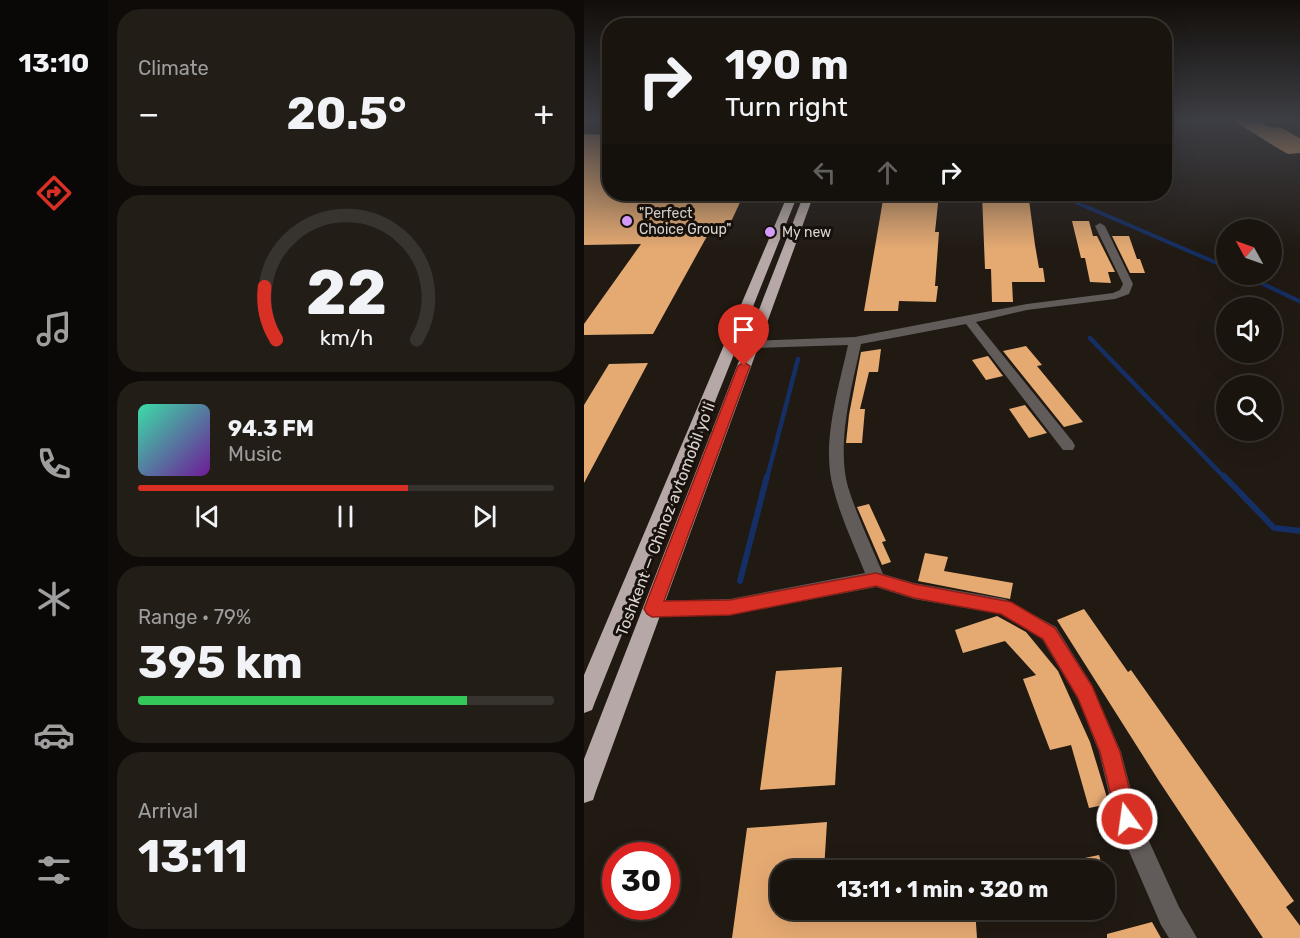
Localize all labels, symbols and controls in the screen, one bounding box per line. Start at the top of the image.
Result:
text: 190 m [725,40,849,90]
icon: right [626,42,704,120]
text: 13:10 [19,47,89,79]
text: Climate [138,56,209,80]
text: 20.5° [287,87,406,140]
text: Turn right [725,91,848,123]
text: − [138,94,159,133]
text: + [533,94,554,133]
icon: left [808,156,841,189]
icon: ahead [871,156,904,189]
icon: right [934,156,967,189]
icon: directions [33,172,75,214]
place label: "Perfect Choice Group" [639,205,732,238]
marker: "Perfect Choice Group" [620,214,634,228]
north arrow [1216,219,1282,285]
map controls [1216,219,1282,441]
place label: My new [782,224,831,241]
marker: My new [763,225,777,239]
text: 22 [305,256,387,330]
button: sound [1216,297,1282,363]
pin [718,304,769,366]
icon: music [33,308,75,350]
icon: arrive [727,313,760,346]
text: km/h [319,326,373,351]
button: search [1216,375,1282,441]
street label: Toshkent — Chinoz avtomobil yoʻli [612,400,719,639]
text: 94.3 FM [228,415,314,442]
text: Music [228,442,282,466]
icon: phone [33,443,75,485]
icon: previous [191,500,224,533]
icon: pause [329,500,362,533]
icon: next [468,500,501,533]
icon: climate [33,578,75,620]
text: Range · 79% [138,605,251,629]
text: 395 km [138,636,303,689]
icon: car [33,714,75,756]
position arrow [1095,787,1159,851]
text: Arrival [138,799,198,823]
text: 13:11 [138,830,248,883]
speed limit sign: 30 [602,842,680,920]
icon: filters [33,849,75,891]
text: 13:11 · 1 min · 320 m [837,876,1048,903]

